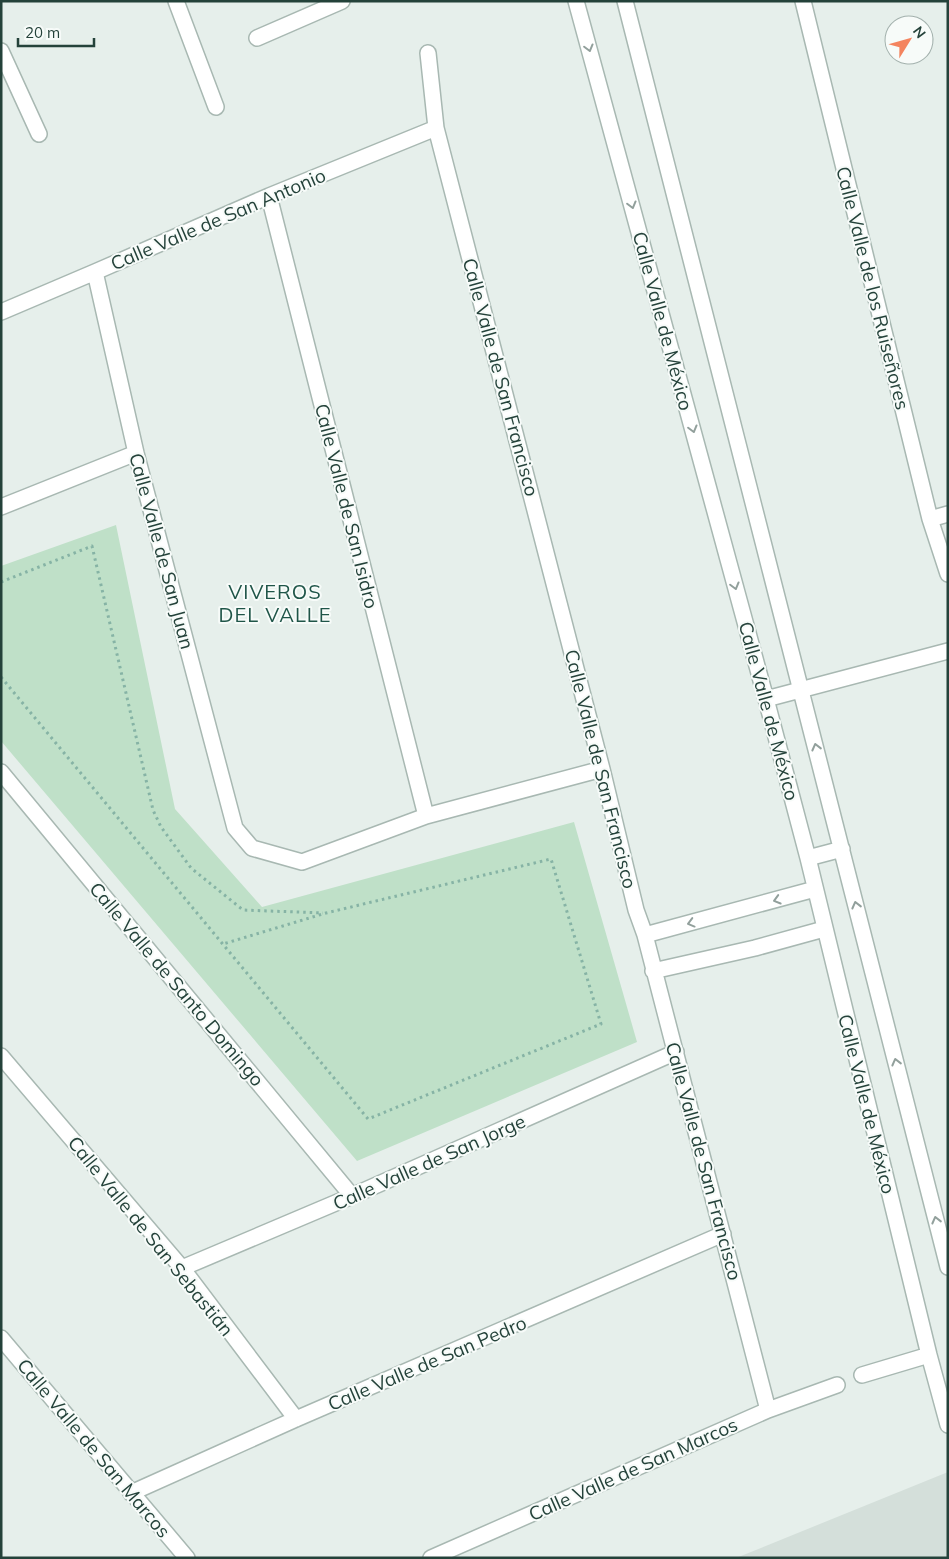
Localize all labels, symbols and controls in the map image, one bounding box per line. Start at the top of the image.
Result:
scale bar [18,15,94,47]
north arrow [884,15,934,65]
text: 20 m [25,23,60,42]
text: N [909,23,930,42]
one-way arrow [583,44,593,52]
street label: Calle Valle de San Antonio [107,163,329,275]
street label: Calle Valle de los Ruiseñores [831,164,915,412]
one-way arrow [626,200,636,209]
street label: Calle Valle de México [628,229,698,413]
street label: Calle Valle de San Francisco [458,255,544,499]
street label: Calle Valle de San Isidro [310,401,384,611]
one-way arrow [687,425,697,433]
street label: Calle Valle de San Juan [124,450,200,652]
district label: VIVEROS DEL VALLE [219,579,331,627]
one-way arrow [730,582,740,590]
street label: Calle Valle de México [734,619,804,803]
street label: Calle Valle de San Francisco [560,647,642,891]
one-way arrow [811,743,822,752]
street label: Calle Valle de Santo Domingo [84,877,270,1091]
one-way arrow [772,894,781,905]
one-way arrow [851,900,862,909]
one-way arrow [687,917,696,928]
street label: Calle Valle de México [833,1012,901,1196]
street label: Calle Valle de San Francisco [661,1039,747,1283]
one-way arrow [891,1058,902,1067]
street label: Calle Valle de San Jorge [329,1109,529,1215]
street label: Calle Valle de San Sebastián [63,1131,239,1341]
one-way arrow [931,1216,942,1224]
street label: Calle Valle de San Pedro [324,1310,530,1416]
street label: Calle Valle de San Marcos [12,1354,176,1542]
street label: Calle Valle de San Marcos [525,1412,741,1526]

